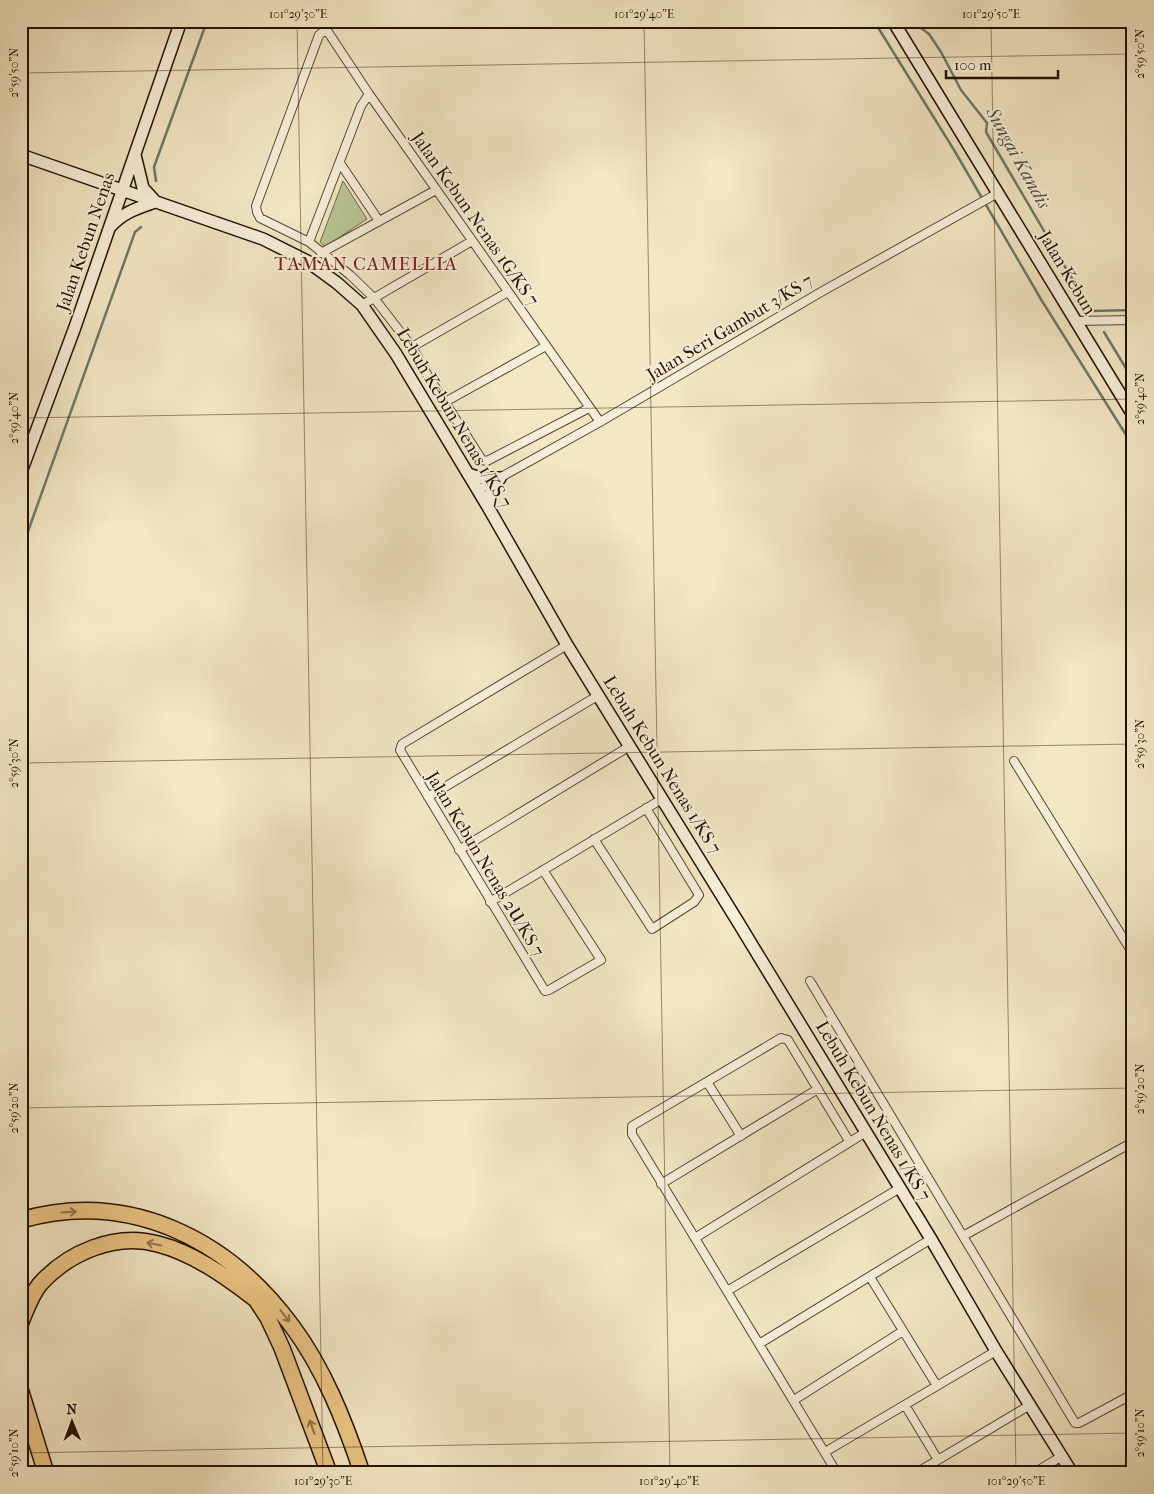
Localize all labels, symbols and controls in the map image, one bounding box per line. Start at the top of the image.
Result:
text: 101°29'30"E [269,7,327,21]
text: 101°29'40"E [614,7,674,21]
text: 101°29'50"E [962,7,1020,21]
text: 2°59'50"N [1133,29,1147,79]
text: 2°59'50"N [7,48,21,98]
scale bar [946,48,1059,80]
text: 100 m [954,56,992,74]
water label: Sungai Kandis [981,103,1055,214]
street label: Jalan Kebun Nenas 1G/KS 7 [406,126,543,310]
street label: Jalan Kebun Nenas [52,169,120,316]
street label: Jalan Kebun [1033,226,1100,319]
district label: TAMAN CAMELLIA [274,253,458,275]
street label: Jalan Seri Gambut 3/KS 7 [642,270,817,387]
street label: Lebuh Kebun Nenas 1/KS 7 [392,324,516,512]
text: 2°59'40"N [1133,373,1147,425]
text: 2°59'40"N [7,392,21,444]
street label: Lebuh Kebun Nenas 1/KS 7 [599,672,726,858]
text: 2°59'30"N [1133,719,1147,769]
text: 2°59'30"N [7,738,21,788]
street label: Jalan Kebun Nenas 2U/KS 7 [420,766,549,960]
street label: Lebuh Kebun Nenas 1/KS 7 [811,1017,935,1205]
text: 2°59'20"N [1133,1063,1147,1115]
text: 2°59'20"N [7,1082,21,1134]
one-way arrow [61,1208,77,1217]
one-way arrow [146,1238,162,1248]
one-way arrow [279,1310,290,1323]
north arrow [48,1396,98,1446]
text: N [66,1401,78,1418]
text: 2°59'10"N [1133,1408,1147,1458]
one-way arrow [307,1420,316,1435]
text: 2°59'10"N [7,1428,21,1478]
text: 101°29'30"E [294,1474,352,1488]
text: 101°29'40"E [639,1474,699,1488]
text: 101°29'50"E [987,1474,1045,1488]

